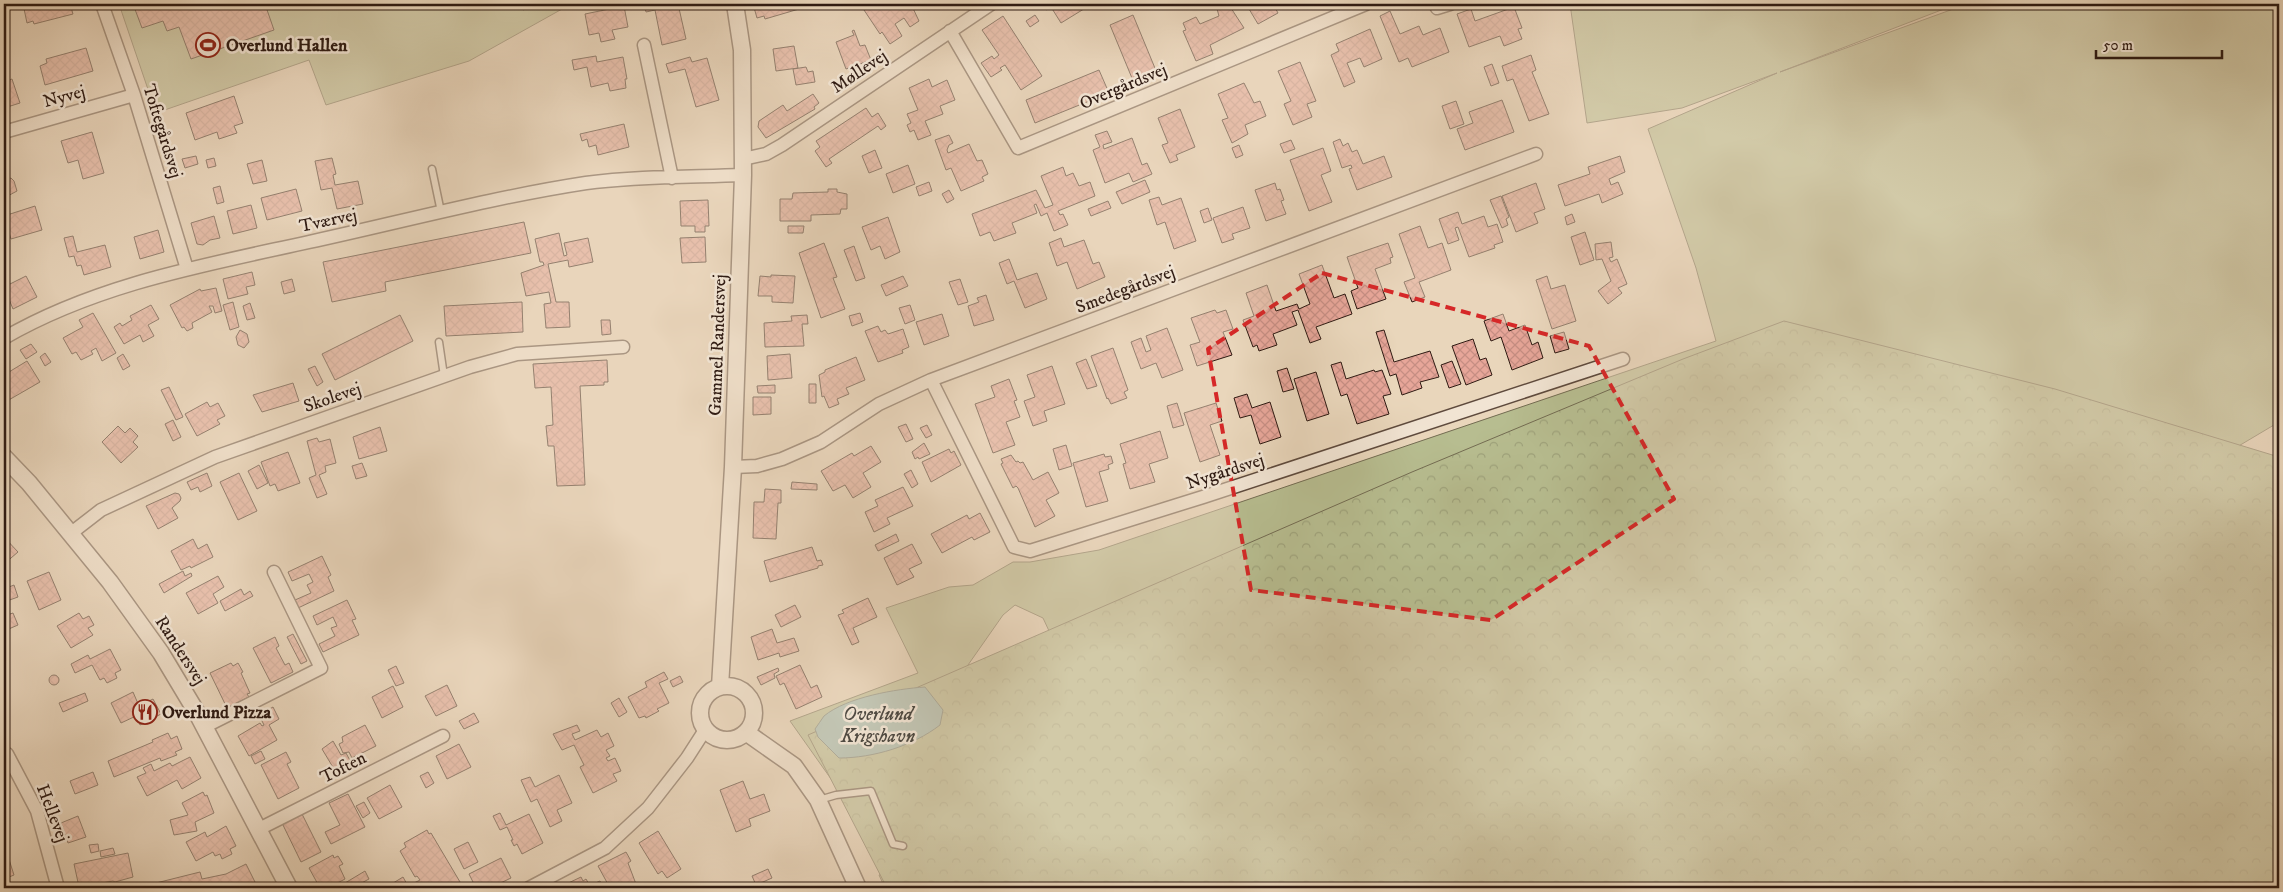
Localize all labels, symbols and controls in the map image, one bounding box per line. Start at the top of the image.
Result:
scale bar [2096,28,2222,60]
sports icon: Overlund Hallen [195,32,221,58]
place label: Overlund Hallen [226,35,348,57]
text: 50 m [2103,36,2133,55]
street label: Møllevej [827,45,892,98]
street label: Overgårdsvej [1077,59,1170,115]
street label: Nyvej [41,81,88,113]
street label: Toftegårdsvej [137,82,187,181]
street label: Tværvej [298,204,359,238]
street label: Smedegårdsvej [1073,261,1178,319]
street label: Gammel Randersvej [705,274,731,416]
street label: Skolevej [301,378,364,418]
street label: Nygårdsvej [1184,449,1267,495]
street label: Randersvej [150,612,211,689]
restaurant icon: Overlund Pizza [132,699,158,725]
place label: Overlund Pizza [162,702,272,724]
water label: Overlund Krigshavn [840,703,916,748]
street label: Toften [317,747,371,789]
street label: Hellevej [31,781,73,845]

